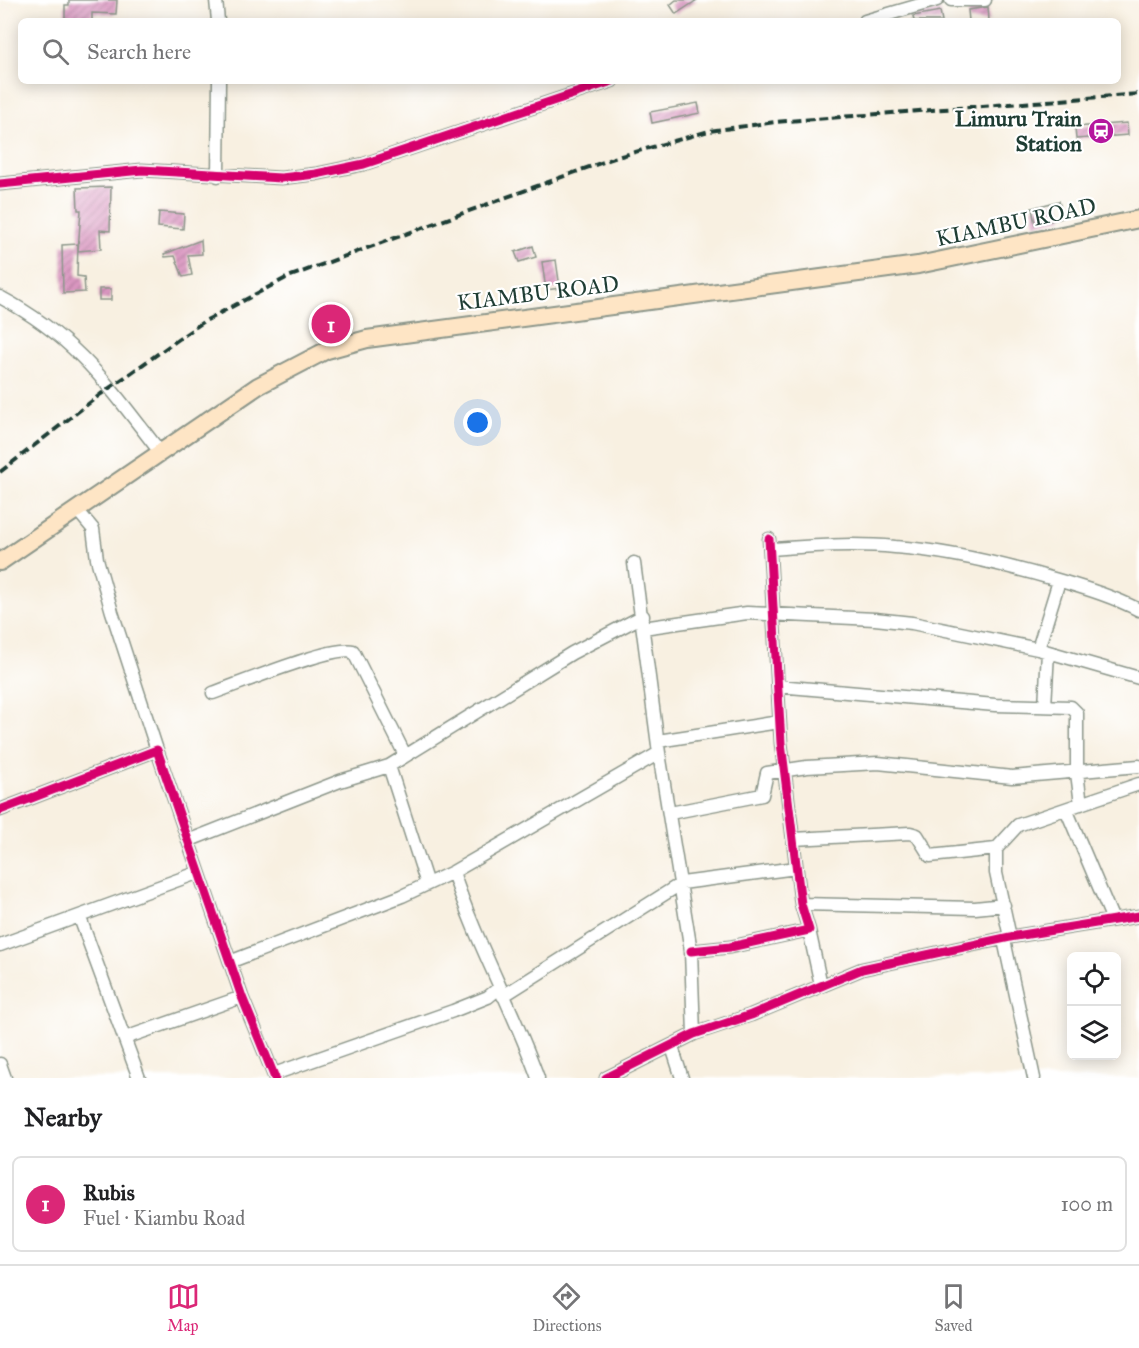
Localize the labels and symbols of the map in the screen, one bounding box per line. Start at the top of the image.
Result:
place label: Limuru Train Station [955,105,1082,157]
station icon: Limuru Train Station [1086,116,1116,146]
street label: KIAMBU ROAD [934,192,1098,252]
street label: KIAMBU ROAD [456,270,620,316]
pin: 1 [312,302,350,346]
your location [463,408,492,437]

